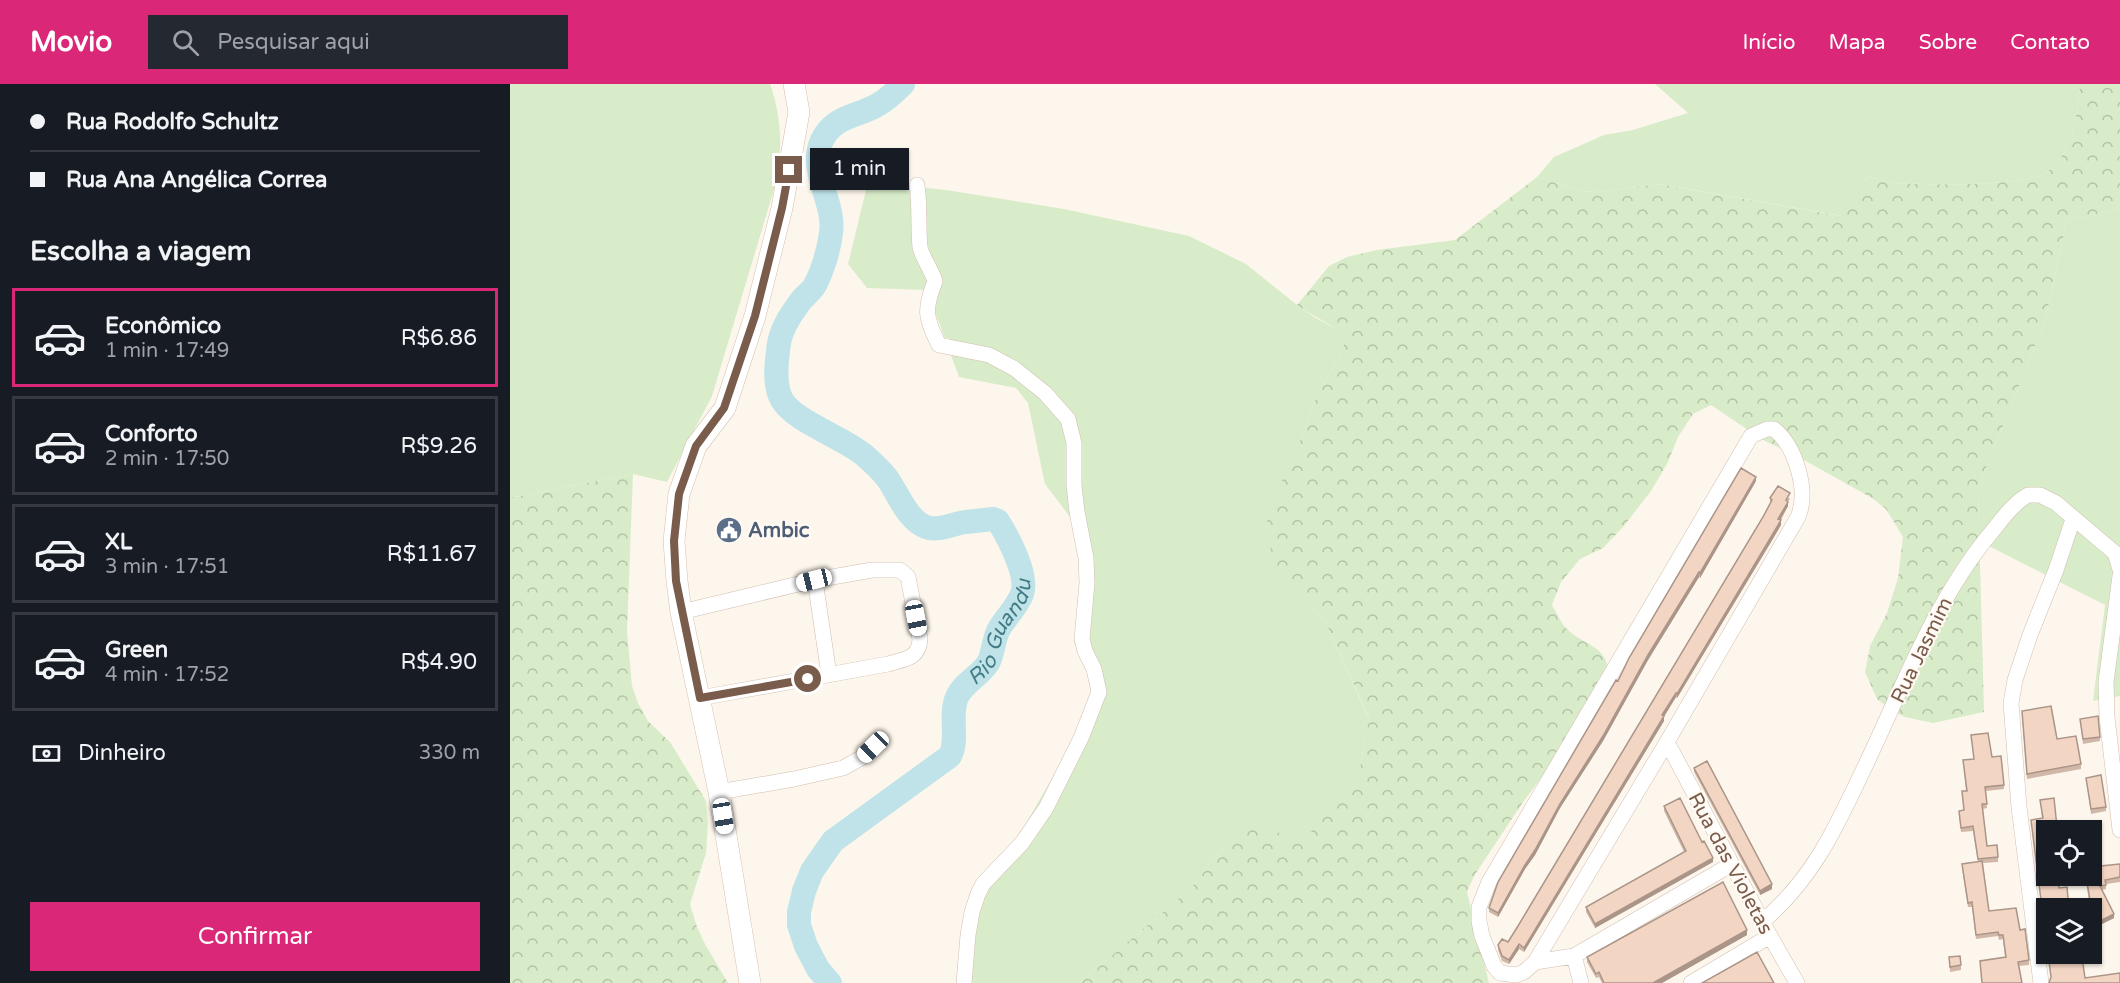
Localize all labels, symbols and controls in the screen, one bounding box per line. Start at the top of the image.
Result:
search box [148,15,568,69]
text: Movio [30,25,112,59]
icon: search [169,26,202,59]
text: Pesquisar aqui [217,29,370,55]
text: Início [1743,30,1795,55]
text: Mapa [1828,30,1886,55]
text: Sobre [1919,30,1977,55]
text: Contato [2010,30,2090,55]
text: Rua Rodolfo Schultz [66,109,279,135]
callout: 1 min [810,149,909,191]
route end [775,156,802,183]
text: 1 min [833,157,886,181]
text: Rua Ana Angélica Correa [66,167,327,193]
text: Escolha a viagem [30,235,252,268]
icon: car [33,311,87,365]
text: Econômico [105,313,221,339]
text: R$6.86 [401,325,477,351]
text: 1 min · 17:49 [105,339,229,363]
icon: car [33,419,87,473]
text: Conforto [105,421,198,447]
text: R$9.26 [401,433,477,459]
text: 2 min · 17:50 [105,447,229,471]
public building icon: Ambic [714,515,744,545]
place label: Ambic [748,519,810,543]
icon: car [33,527,87,581]
text: XL [105,529,132,555]
text: R$11.67 [387,541,477,567]
text: 3 min · 17:51 [105,555,229,579]
car [794,567,834,593]
water label: Rio Guandu [963,578,1036,691]
street label: Rua Jasmim [1886,594,1958,707]
car [904,599,928,637]
icon: car [33,635,87,689]
text: Green [105,637,168,663]
text: R$4.90 [401,649,477,675]
text: 4 min · 17:52 [105,663,229,687]
route start [794,665,821,692]
car [854,728,892,766]
icon: cash [30,737,63,770]
text: Dinheiro [78,740,166,766]
text: 330 m [419,741,480,765]
street label: Rua das Violetas [1683,788,1778,938]
car [711,797,735,835]
map controls [2036,820,2102,964]
button: locate [2036,820,2102,886]
button: layers [2036,898,2102,964]
button: Confirmar [30,902,480,971]

